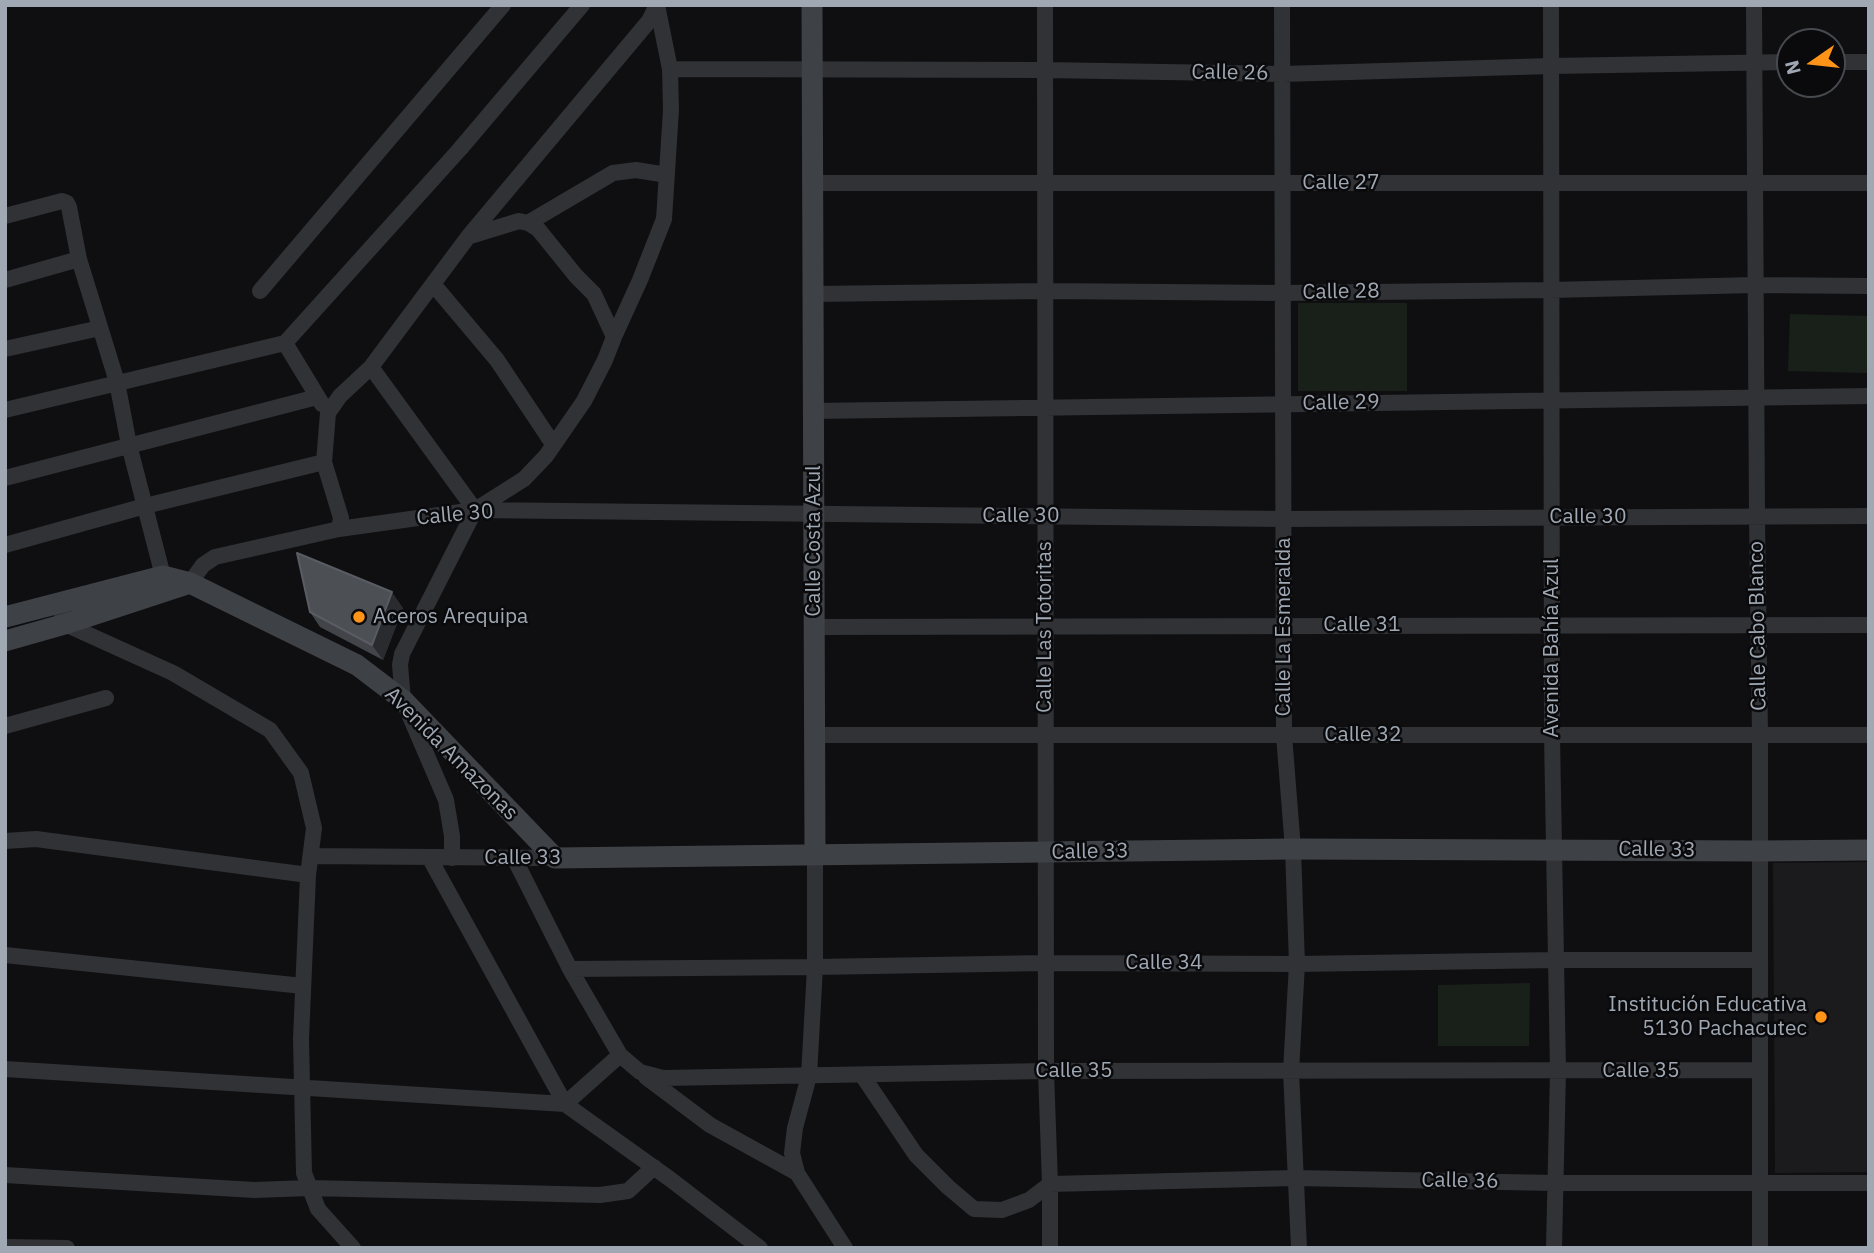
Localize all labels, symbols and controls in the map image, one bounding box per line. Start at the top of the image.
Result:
north arrow [1776,28,1846,98]
text: N [1779,58,1806,77]
street label: Calle 26 [1191,60,1269,86]
street label: Calle 27 [1302,170,1380,196]
street label: Calle 28 [1302,279,1380,305]
street label: Calle 29 [1302,390,1380,416]
street label: Calle Costa Azul [801,465,827,617]
street label: Calle 30 [415,499,495,531]
street label: Calle 30 [982,503,1060,529]
street label: Calle 30 [1549,504,1627,530]
street label: Calle La Esmeralda [1271,537,1297,717]
street label: Calle Las Totoritas [1032,541,1058,713]
street label: Calle Cabo Blanco [1744,541,1772,711]
street label: Avenida Bahía Azul [1539,558,1565,738]
place label: Aceros Arequipa [373,604,528,630]
marker: Aceros Arequipa [351,609,367,625]
street label: Calle 31 [1323,612,1401,638]
street label: Avenida Amazonas [379,682,523,826]
street label: Calle 32 [1324,722,1402,748]
street label: Calle 33 [1618,837,1696,863]
street label: Calle 33 [1051,839,1129,865]
street label: Calle 33 [484,845,562,871]
street label: Calle 34 [1125,950,1203,976]
place label: Institución Educativa 5130 Pachacutec [1608,992,1807,1042]
marker: Institución Educativa 5130 Pachacutec [1813,1009,1829,1025]
street label: Calle 35 [1035,1058,1113,1084]
street label: Calle 35 [1602,1058,1680,1084]
street label: Calle 36 [1421,1168,1499,1194]

